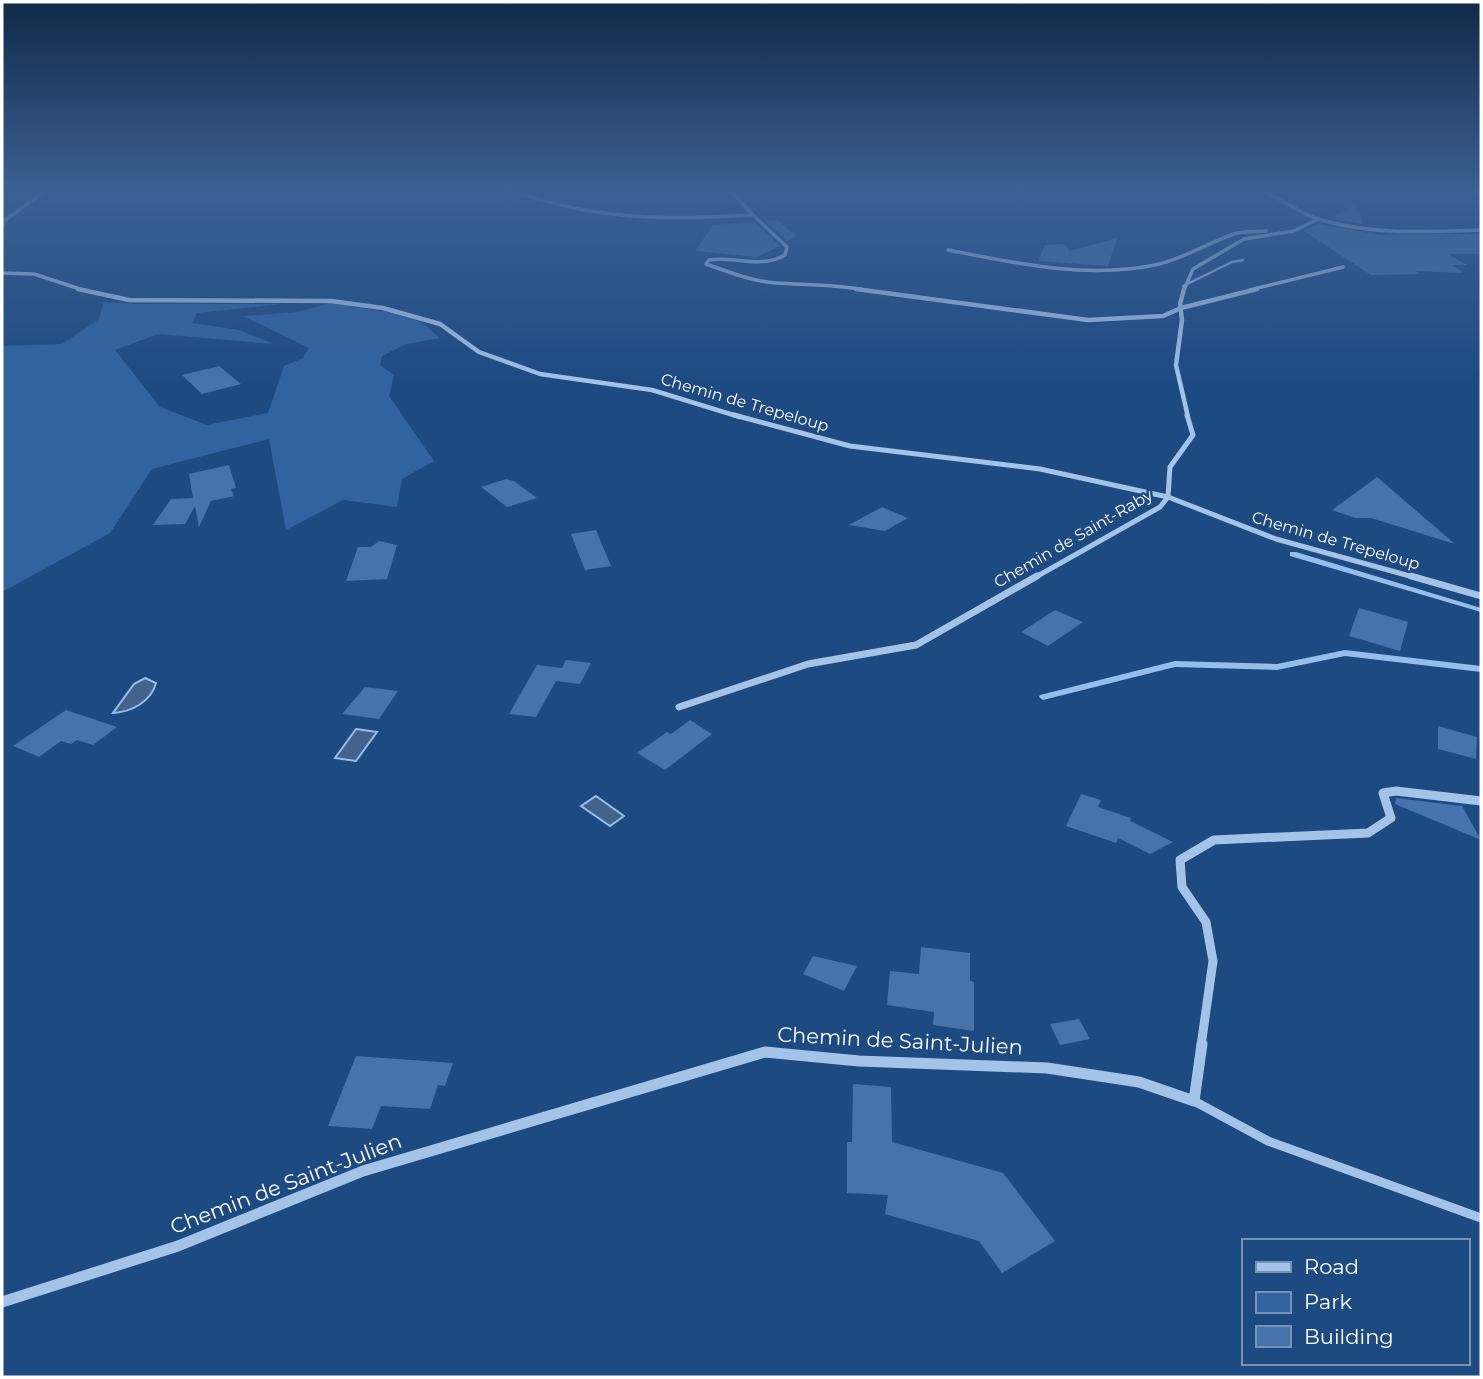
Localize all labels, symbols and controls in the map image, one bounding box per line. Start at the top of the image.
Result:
street label: Chemin de Trepeloup [659,369,831,436]
street label: Chemin de Saint-Raby [991,485,1156,592]
street label: Chemin de Trepeloup [1250,507,1422,574]
street label: Chemin de Saint-Julien [777,1022,1023,1059]
street label: Chemin de Saint-Julien [167,1128,405,1239]
legend [1242,1239,1469,1365]
text: Road [1304,1254,1359,1279]
text: Park [1304,1289,1352,1314]
text: Building [1304,1324,1394,1349]

